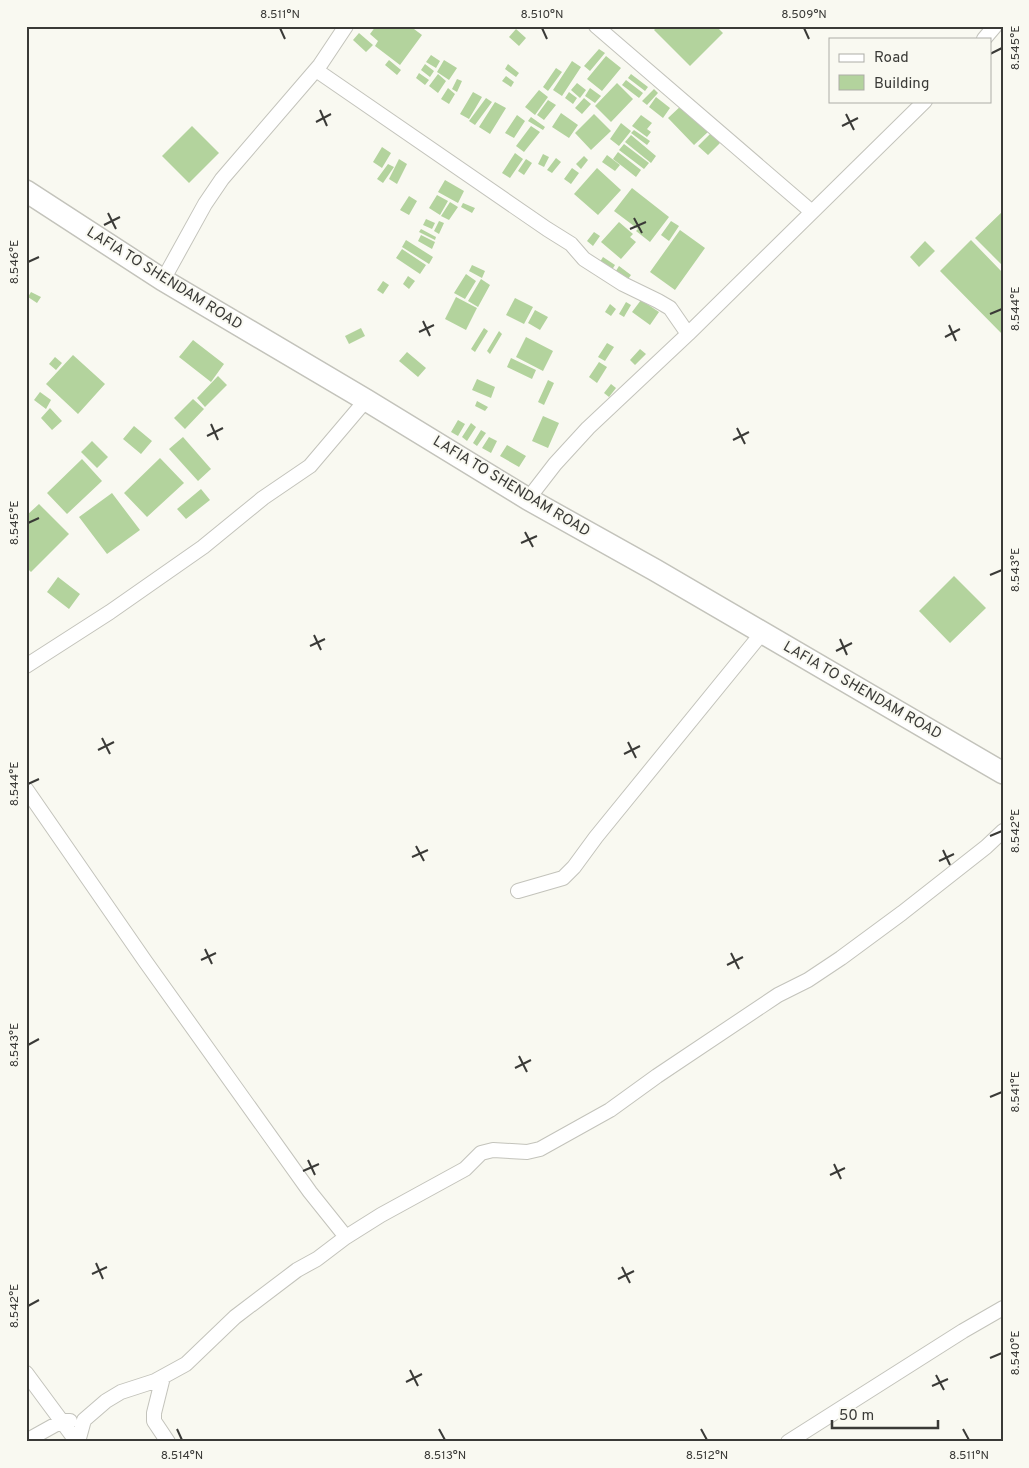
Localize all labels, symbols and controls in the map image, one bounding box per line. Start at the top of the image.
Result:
text: 8.511°N [260,7,300,23]
text: 8.510°N [520,7,564,23]
text: 8.509°N [781,7,827,23]
text: 8.545°E [1008,26,1024,70]
legend [829,38,992,102]
text: Road [874,49,909,68]
text: Building [874,75,929,94]
street label: LAFIA TO SHENDAM ROAD [83,223,245,335]
text: 8.546°E [7,240,23,284]
text: 8.544°E [1008,287,1024,331]
street label: LAFIA TO SHENDAM ROAD [429,432,593,542]
text: 8.545°E [7,501,23,545]
text: 8.543°E [1008,548,1024,592]
street label: LAFIA TO SHENDAM ROAD [779,638,945,744]
text: 8.544°E [7,762,23,806]
text: 8.542°E [1008,809,1024,853]
text: 8.543°E [7,1023,23,1067]
text: 8.541°E [1008,1071,1024,1113]
text: 8.542°E [7,1284,23,1328]
text: 8.540°E [1008,1331,1024,1375]
scale bar [832,1398,938,1430]
text: 50 m [839,1407,874,1426]
text: 8.514°N [161,1448,203,1464]
text: 8.513°N [424,1448,466,1464]
text: 8.512°N [686,1448,728,1464]
text: 8.511°N [949,1448,989,1464]

